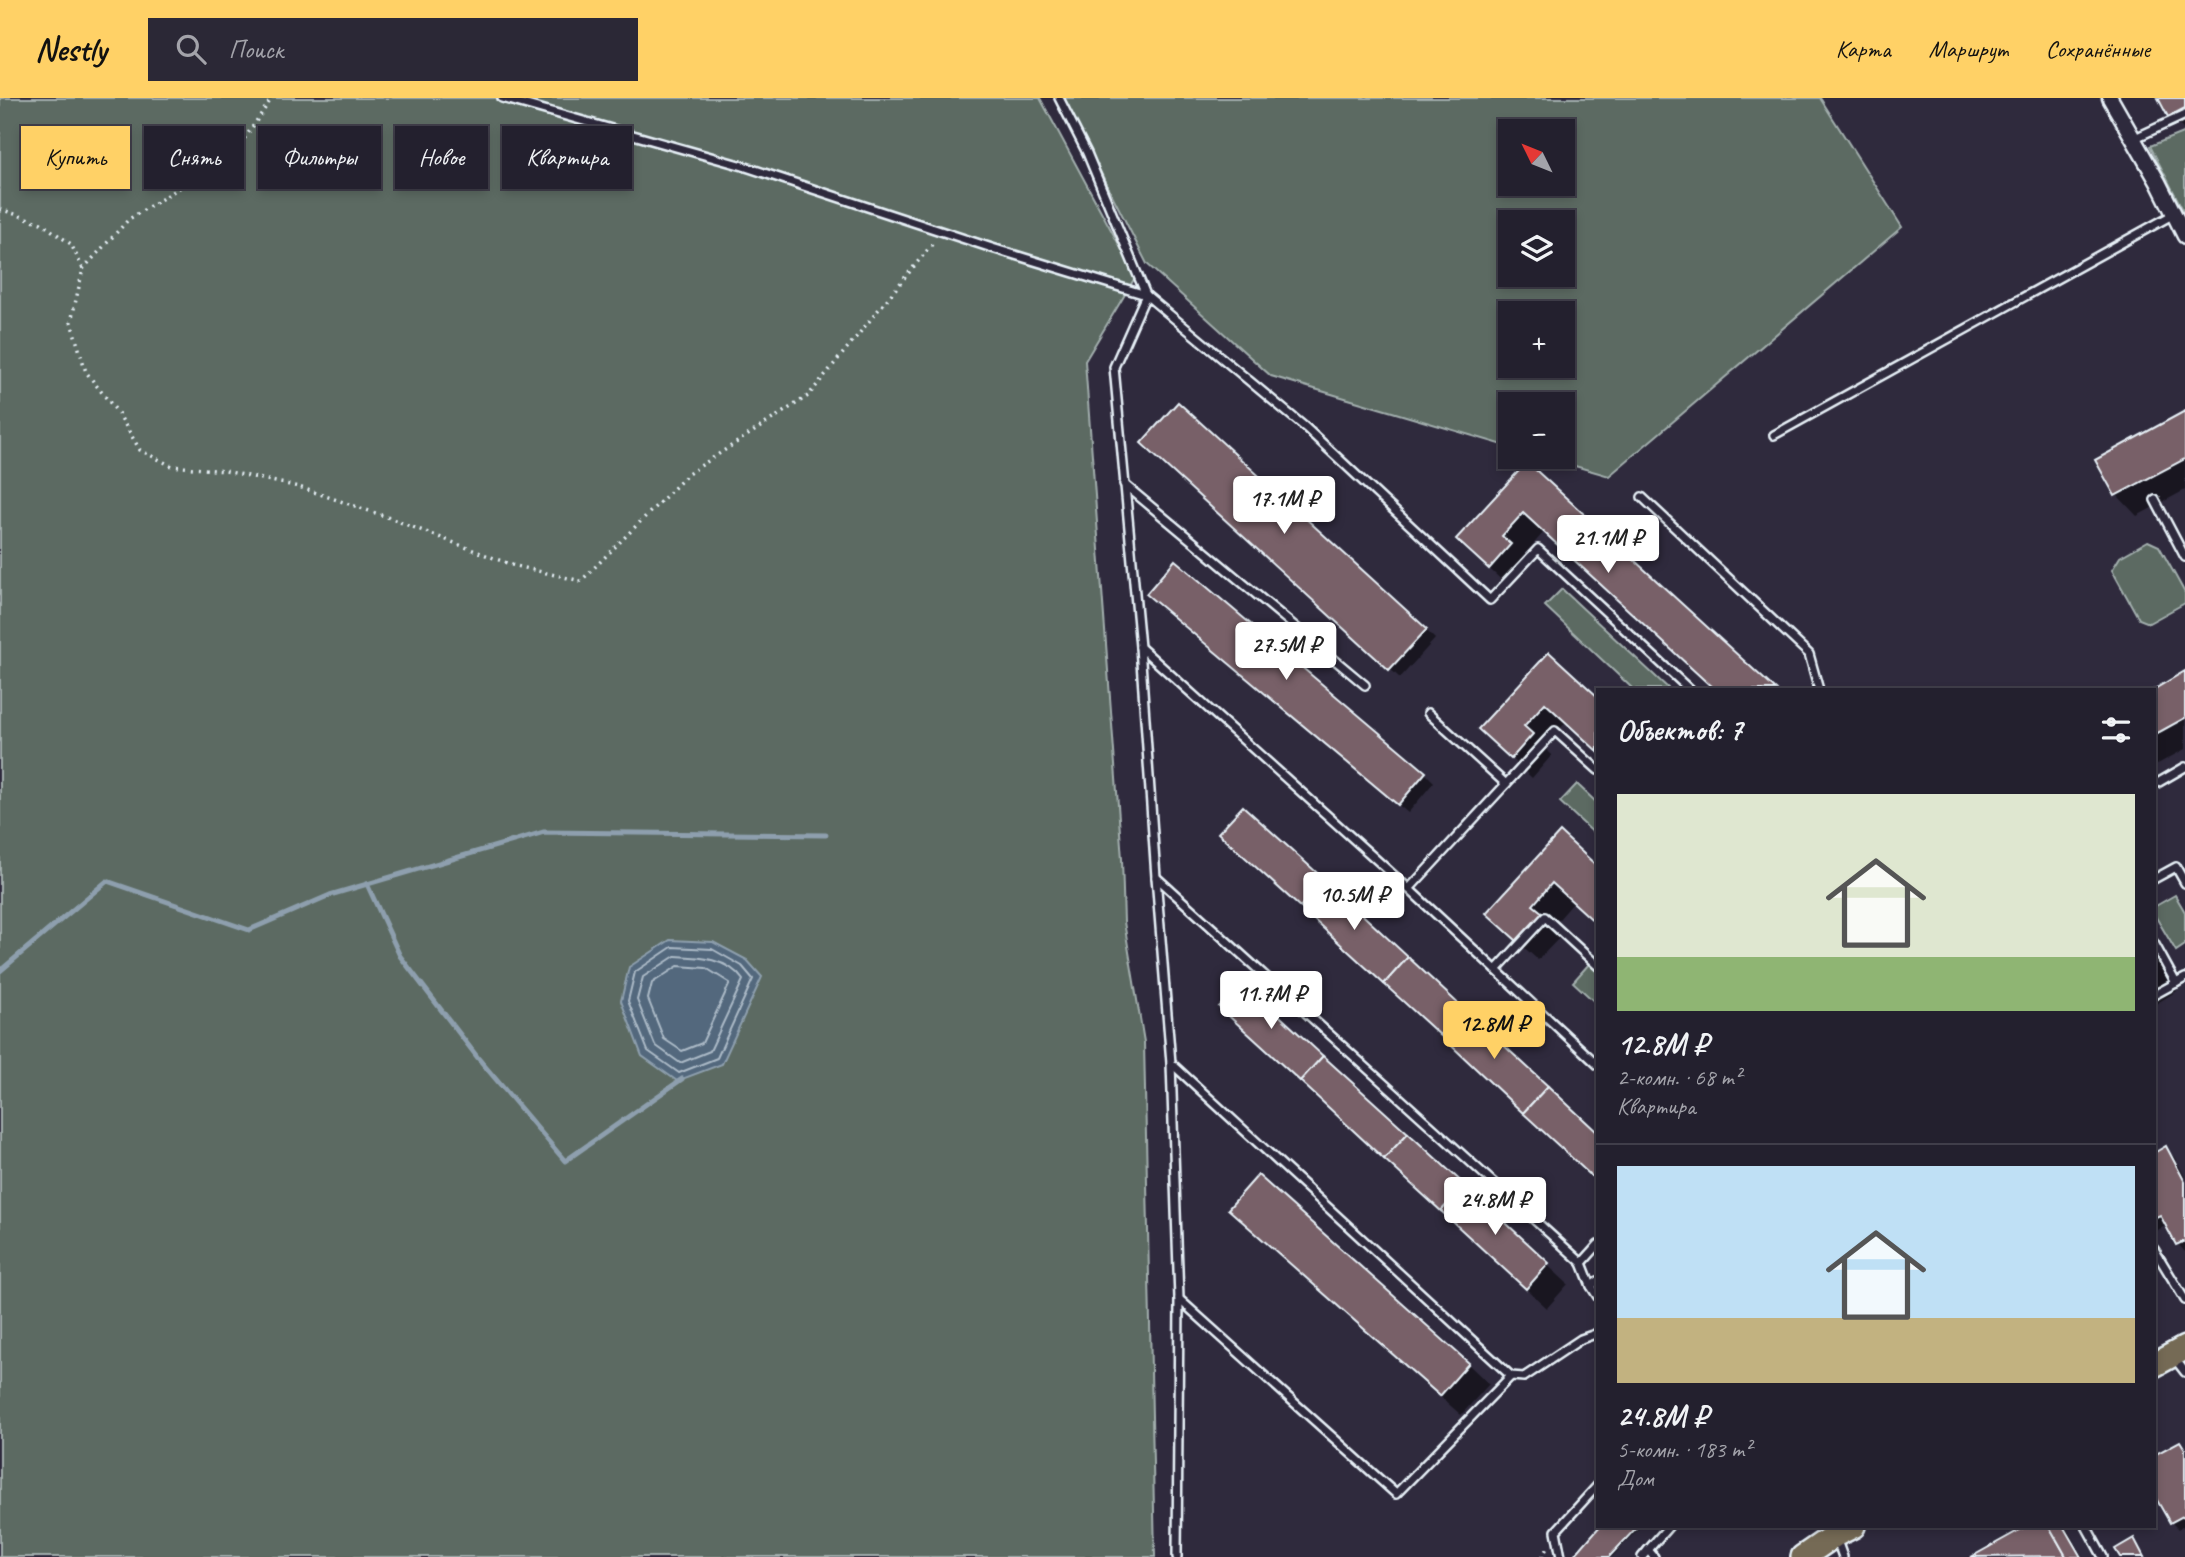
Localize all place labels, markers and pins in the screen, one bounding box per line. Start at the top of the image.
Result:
pin: 17.1M ₽ [1219,476,1349,536]
pin: 21.1M ₽ [1543,516,1673,575]
pin: 27.5M ₽ [1221,622,1351,682]
pin: 10.5M ₽ [1289,872,1419,932]
pin: 11.7M ₽ [1206,972,1336,1031]
pin: 12.8M ₽ [1429,1002,1559,1061]
pin: 24.8M ₽ [1430,1178,1560,1237]

